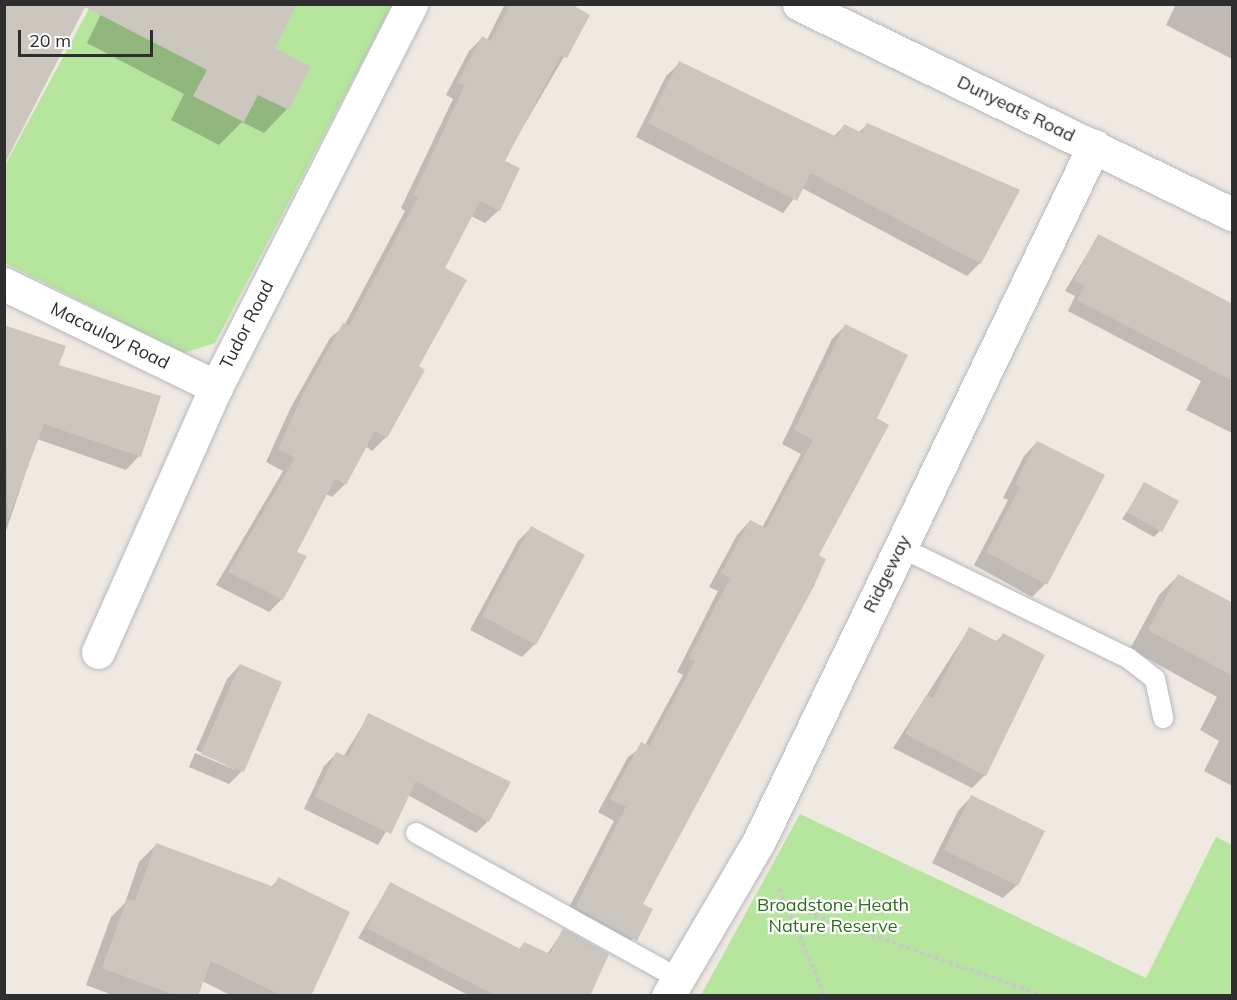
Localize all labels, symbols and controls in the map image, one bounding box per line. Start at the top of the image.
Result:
scale bar [21,18,156,56]
text: 20 m [29,29,71,52]
street label: Dunyeats Road [954,71,1078,147]
street label: Tudor Road [215,277,279,373]
street label: Macaulay Road [47,298,173,374]
street label: Ridgeway [859,532,915,616]
park label: Broadstone Heath Nature Reserve [757,895,909,938]

